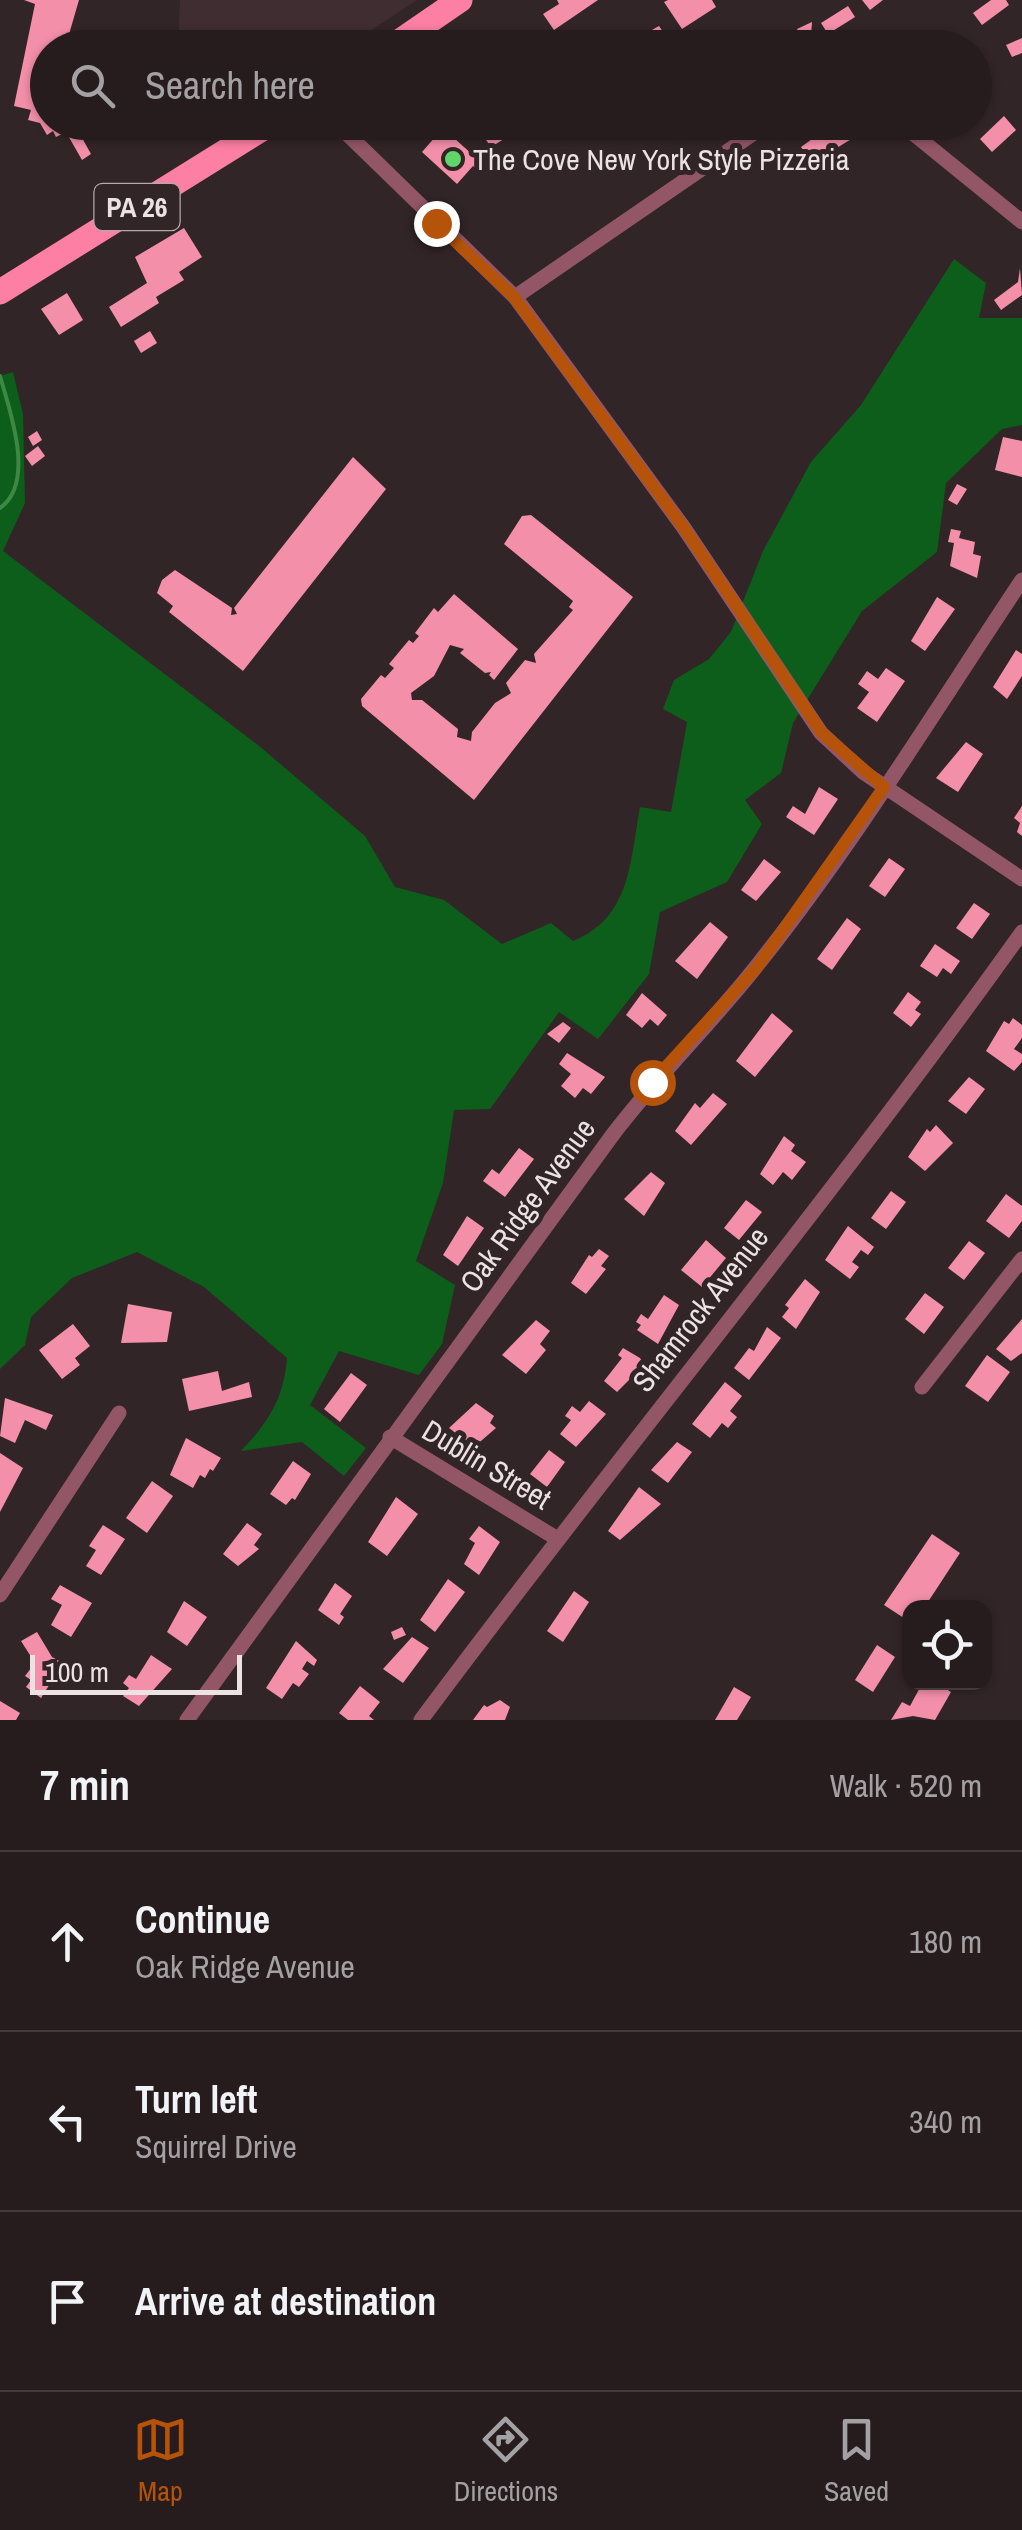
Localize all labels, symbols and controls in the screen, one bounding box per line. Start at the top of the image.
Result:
search box [30,30,992,140]
icon: search [65,58,120,113]
text: Search here [145,60,315,111]
place label: The Cove New York Style Pizzeria [473,139,850,179]
marker: The Cove New York Style Pizzeria [442,148,464,170]
road number: PA 26 [94,184,180,230]
route end [414,201,460,247]
route start [630,1060,676,1106]
street label: Oak Ridge Avenue [450,1110,604,1300]
street label: Shamrock Avenue [623,1218,777,1400]
street label: Dublin Street [415,1410,559,1518]
map controls [902,1600,992,1690]
button: locate [902,1600,992,1690]
scale bar [30,1650,242,1694]
text: 100 m [45,1653,109,1691]
text: 7 min [40,1757,130,1813]
text: Walk · 520 m [830,1764,982,1807]
text: Continue [135,1894,270,1945]
icon: ahead [40,1914,95,1969]
text: 180 m [909,1920,982,1963]
text: Oak Ridge Avenue [135,1945,355,1988]
text: Turn left [135,2074,257,2125]
icon: left [40,2094,95,2149]
text: 340 m [909,2100,982,2143]
text: Squirrel Drive [135,2125,297,2168]
icon: arrive [40,2274,95,2329]
text: Arrive at destination [135,2276,436,2327]
tab: Map [133,2412,188,2510]
tab: Directions [454,2412,558,2510]
tab: Saved [824,2412,889,2510]

